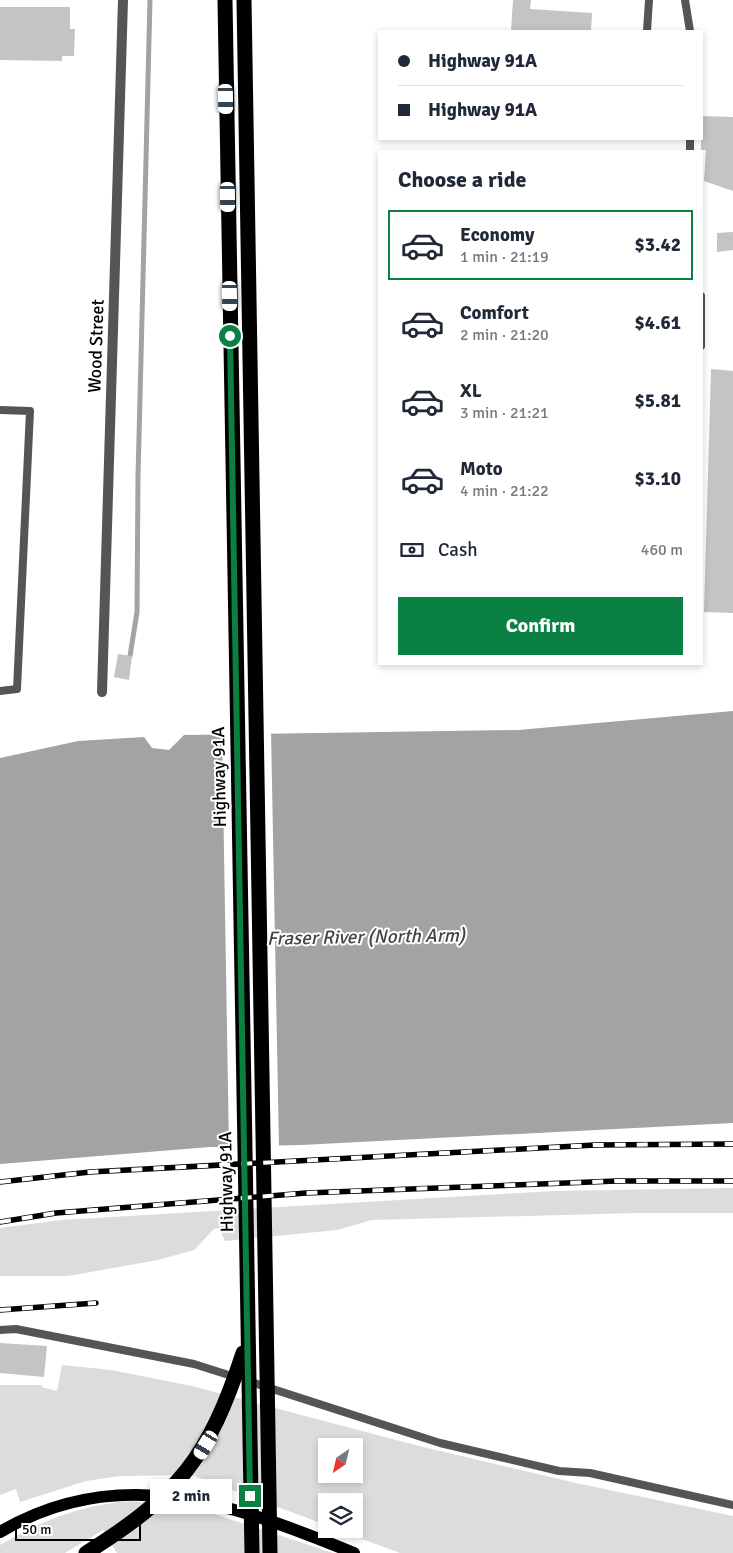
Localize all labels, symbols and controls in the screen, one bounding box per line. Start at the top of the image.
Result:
text: Highway 91A [428,49,537,73]
car [218,84,233,114]
text: Highway 91A [428,98,537,122]
text: Choose a ride [398,166,526,193]
car [220,182,235,212]
icon: car [400,223,445,268]
text: Economy [460,223,534,247]
text: $3.42 [635,233,681,257]
text: 1 min · 21:19 [460,247,549,267]
car [222,281,237,311]
street label: Wood Street [83,299,109,393]
icon: car [400,301,445,346]
text: Comfort [460,301,529,325]
text: $4.61 [635,311,681,335]
route start [219,325,241,347]
text: 2 min · 21:20 [460,325,549,345]
icon: car [400,379,445,424]
text: XL [460,379,482,403]
text: $5.81 [635,389,681,413]
text: 3 min · 21:21 [460,403,549,423]
icon: car [400,457,445,502]
text: Moto [460,457,503,481]
text: $3.10 [635,467,681,491]
text: 4 min · 21:22 [460,481,549,501]
icon: cash [398,536,426,564]
text: Cash [438,538,478,562]
text: 460 m [641,540,683,560]
button: Confirm [398,597,683,655]
street label: Highway 91A [207,727,231,827]
water label: Fraser River (North Arm) [267,923,466,951]
street label: Highway 91A [214,1132,238,1232]
car [191,1428,220,1462]
north arrow [318,1438,362,1482]
map controls [318,1438,363,1538]
callout: 2 min [150,1478,232,1514]
route end [239,1485,261,1507]
text: 2 min [172,1486,210,1506]
button: layers [318,1493,363,1538]
scale bar [15,1518,141,1541]
text: 50 m [22,1521,51,1538]

